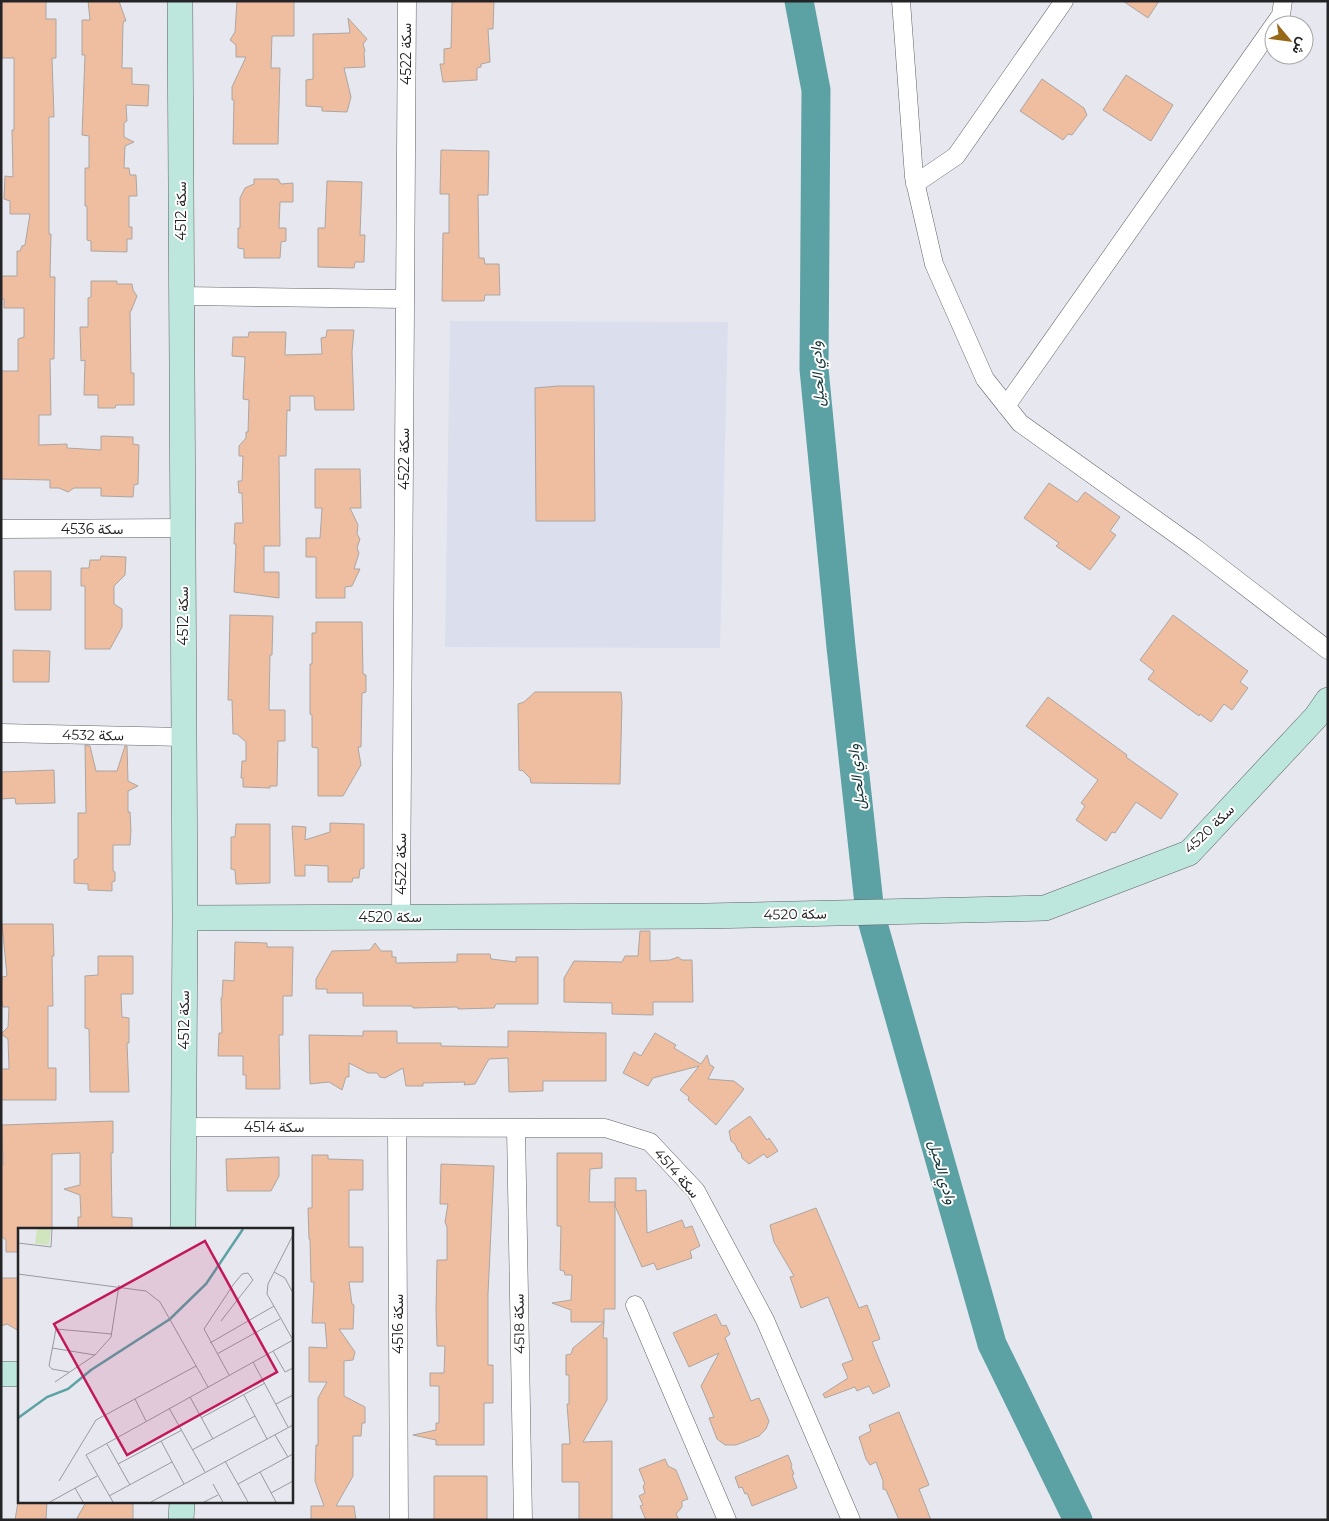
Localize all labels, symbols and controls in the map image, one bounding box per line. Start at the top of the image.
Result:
north arrow [1264,15,1314,65]
street label: سكة 4522 [397,23,415,85]
text: ش [1288,35,1312,58]
street label: سكة 4512 [172,181,190,241]
water label: وادي الحيل [806,340,831,407]
street label: سكة 4522 [395,428,413,490]
street label: سكة 4536 [61,520,123,538]
street label: سكة 4512 [174,586,192,646]
street label: سكة 4532 [62,725,124,745]
water label: وادي الحيل [843,743,872,811]
street label: سكة 4520 [1180,801,1238,857]
street label: سكة 4522 [392,833,410,895]
street label: سكة 4520 [763,904,827,924]
street label: سكة 4520 [358,908,422,926]
street label: سكة 4512 [175,990,193,1050]
street label: سكة 4514 [244,1118,304,1136]
water label: وادي الحيل [922,1138,961,1207]
street label: سكة 4514 [650,1144,704,1202]
inset map [18,1228,292,1504]
street label: سكة 4516 [389,1294,407,1354]
street label: سكة 4518 [509,1294,529,1354]

